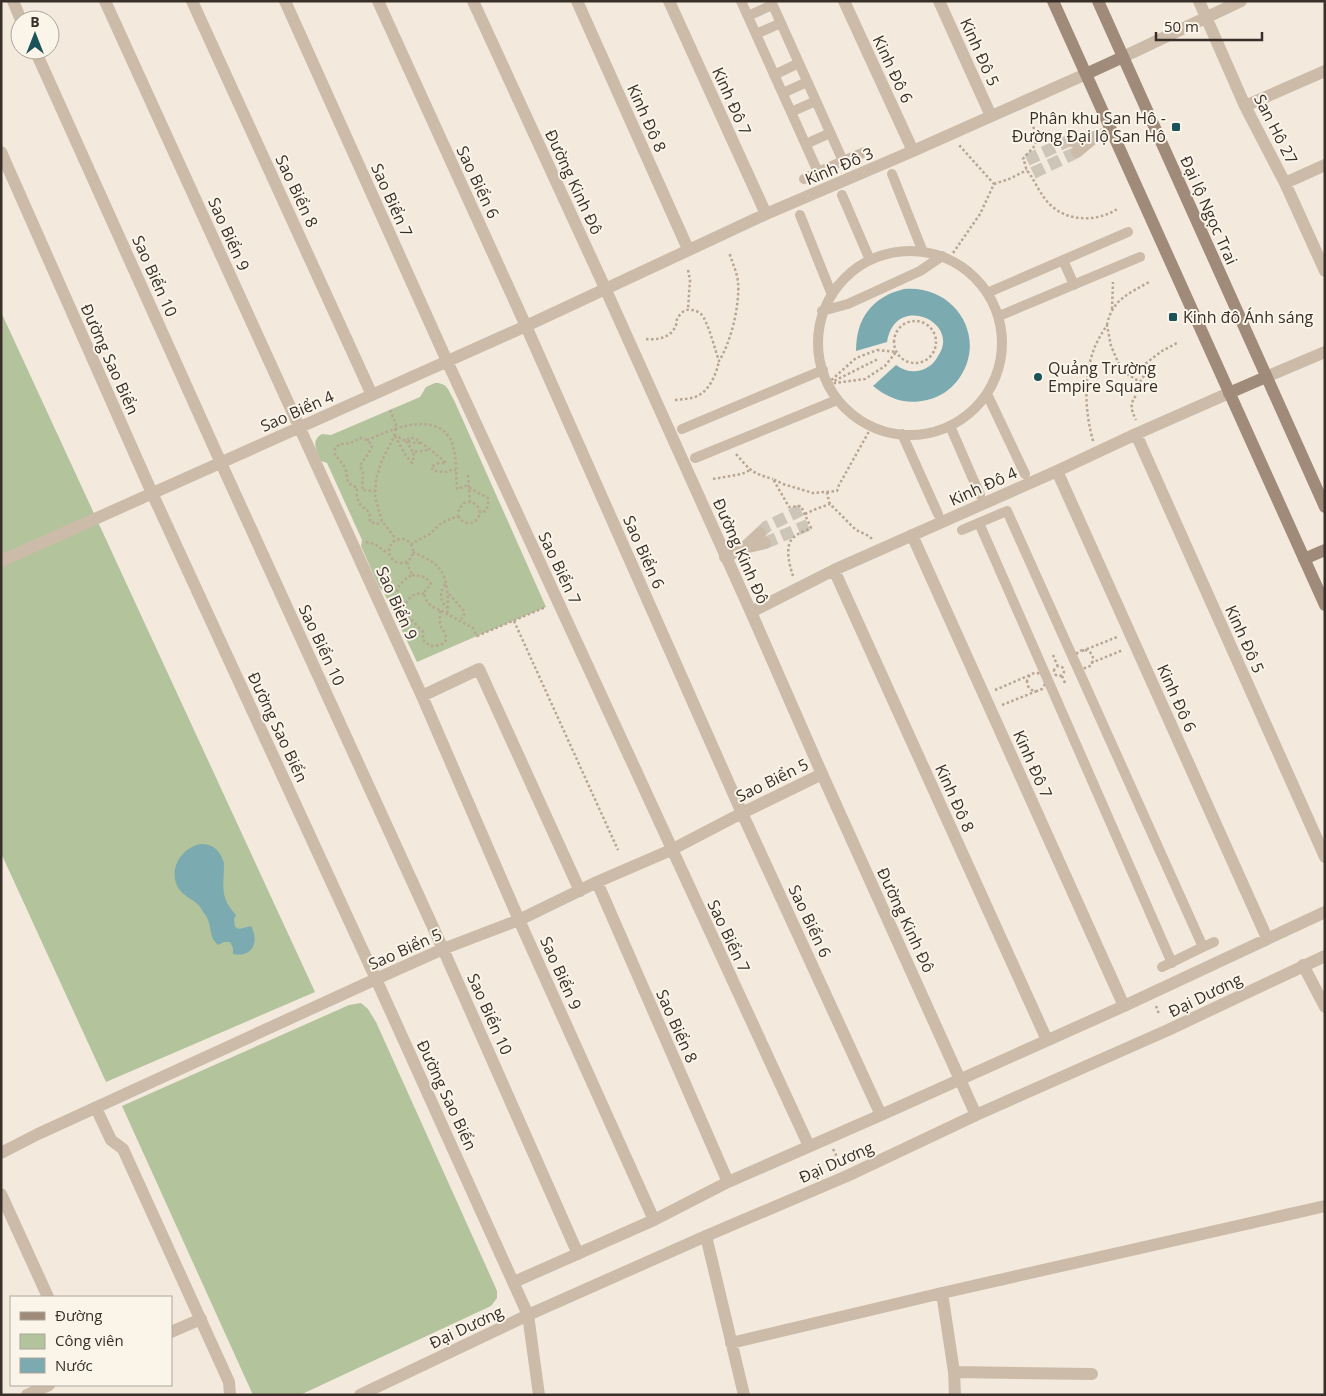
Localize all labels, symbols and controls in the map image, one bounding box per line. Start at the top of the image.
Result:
north arrow [10,10,60,60]
scale bar [1156,10,1262,42]
text: B [30,12,40,31]
street label: Kinh Đô 5 [955,15,1005,89]
text: 50 m [1164,16,1199,36]
street label: Kinh Đô 6 [868,32,918,106]
street label: Kinh Đô 7 [707,64,757,138]
street label: Kinh Đô 8 [622,81,672,155]
street label: San Hô 27 [1249,90,1303,168]
place label: Phân khu San Hô - Đường Đại lộ San Hô [1012,107,1166,147]
marker: Phân khu San Hô - Đường Đại lộ San Hô [1170,121,1182,133]
street label: Đường Kinh Đô [540,126,608,238]
street label: Sao Biển 6 [452,142,504,222]
street label: Kinh Đô 3 [801,142,877,190]
street label: Sao Biển 8 [271,151,323,231]
street label: Đại lộ Ngọc Trai [1175,152,1243,268]
street label: Sao Biển 7 [366,160,418,240]
street label: Sao Biển 9 [203,194,255,274]
street label: Sao Biển 10 [127,232,183,320]
street label: Đường Sao Biển [76,300,144,418]
place label: Kinh đô Ánh sáng [1183,306,1313,328]
marker: Kinh đô Ánh sáng [1167,311,1179,323]
place label: Quảng Trường Empire Square [1048,357,1158,397]
marker: Quảng Trường Empire Square [1032,371,1044,383]
street label: Sao Biển 4 [257,385,337,437]
street label: Kinh Đô 4 [946,461,1020,511]
street label: Đường Kinh Đô [708,495,774,607]
street label: Sao Biển 6 [618,512,670,592]
street label: Sao Biển 7 [534,528,586,608]
street label: Sao Biển 9 [371,563,423,643]
street label: Sao Biển 10 [294,601,350,689]
street label: Kinh Đô 5 [1220,602,1270,676]
street label: Kinh Đô 6 [1152,661,1202,735]
street label: Đường Sao Biển [243,668,313,786]
street label: Kinh Đô 7 [1008,727,1058,801]
street label: Sao Biển 5 [732,753,812,807]
street label: Kinh Đô 8 [930,761,980,835]
street label: Đường Kinh Đô [872,864,940,976]
street label: Sao Biển 6 [784,881,836,961]
street label: Sao Biển 7 [703,896,755,976]
street label: Sao Biển 5 [365,923,445,975]
street label: Sao Biển 9 [535,933,587,1013]
street label: Đại Dương [1165,968,1246,1022]
street label: Sao Biển 10 [462,970,518,1058]
street label: Sao Biển 8 [651,986,703,1066]
street label: Đường Sao Biển [412,1036,482,1154]
street label: Đại Dương [795,1136,877,1188]
legend [10,1296,172,1386]
street label: Đại Dương [425,1300,507,1354]
text: Đường [55,1305,102,1325]
text: Công viên [55,1330,124,1350]
text: Nước [55,1355,93,1375]

